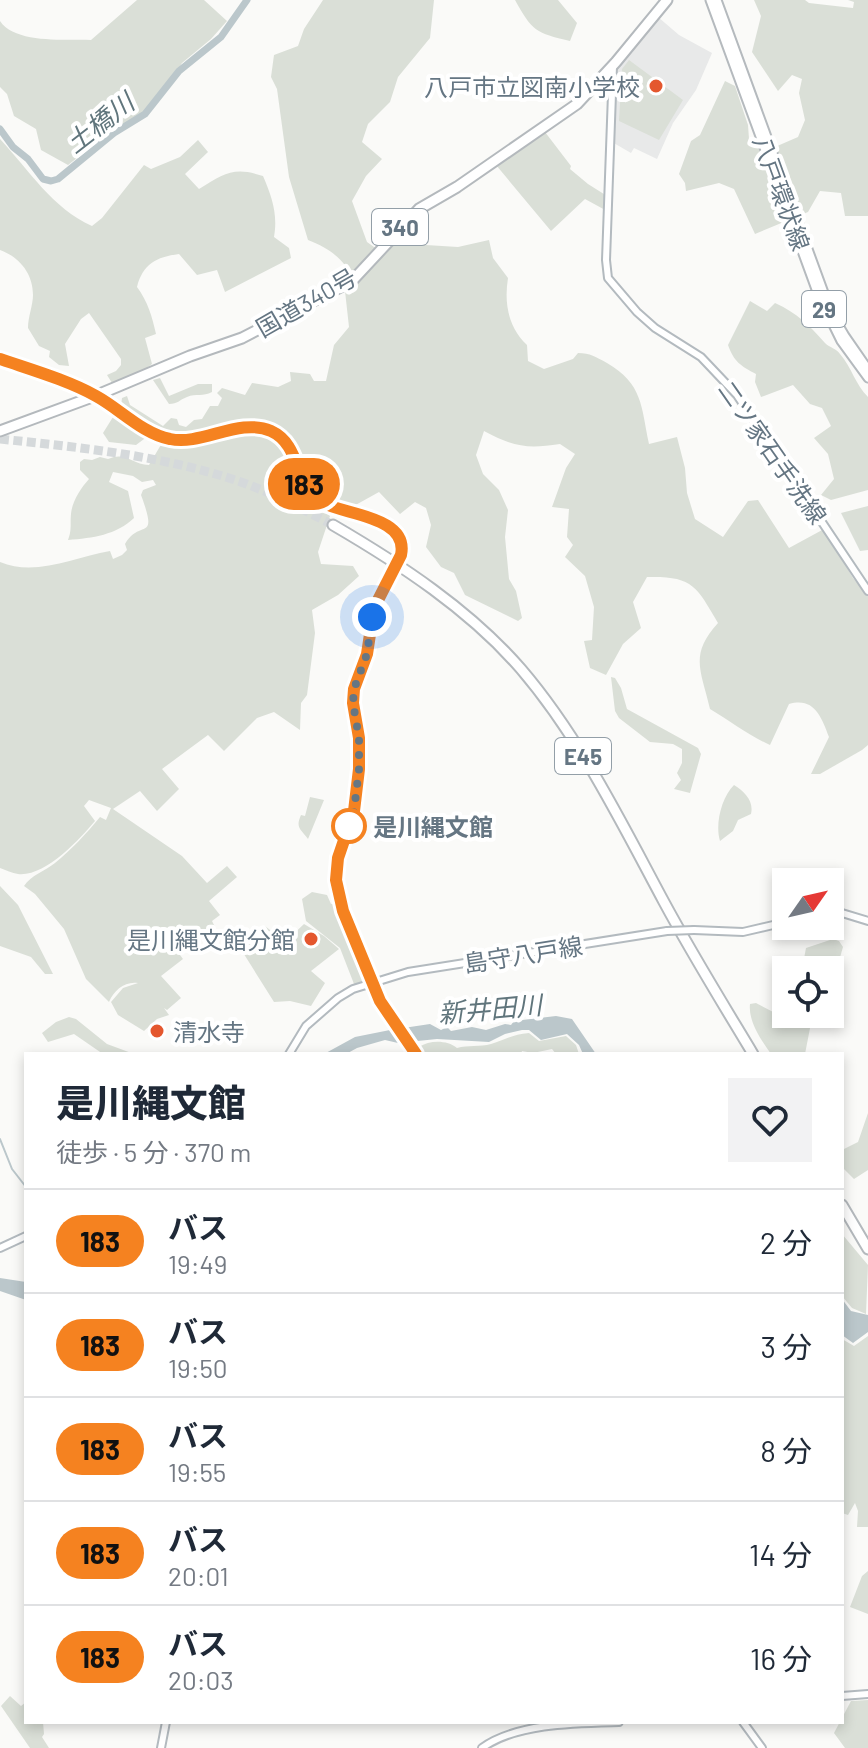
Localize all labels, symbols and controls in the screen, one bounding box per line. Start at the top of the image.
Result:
place label: 八戸市立図南小学校 [424,72,640,101]
marker: 八戸市立図南小学校 [647,77,665,95]
water label: 土橋川 [59,84,142,158]
street label: 八戸環状線 [748,132,816,254]
road number: 340 [372,209,428,245]
street label: 国道340号 [251,262,361,342]
road number: 29 [802,291,846,327]
street label: 二ツ家石手洗線 [713,375,833,529]
line badge: 183 [258,458,350,510]
text: 183 [284,467,324,501]
your location [352,597,392,637]
road number: E45 [555,738,611,774]
marker: 是川縄文館 [332,809,366,843]
place label: 是川縄文館 [373,812,493,841]
north arrow [772,868,844,940]
map controls [772,868,844,1028]
place label: 是川縄文館分館 [127,925,295,954]
marker: 是川縄文館分館 [302,930,320,948]
street label: 島守八戸線 [461,930,585,978]
button: locate [772,956,844,1028]
water label: 新井田川 [437,988,546,1028]
place label: 清水寺 [173,1017,245,1046]
marker: 清水寺 [148,1022,166,1040]
button: heart [728,1078,812,1162]
text: 是川縄文館 [56,1079,246,1125]
text: 徒歩 · 5 分 · 370 m [56,1136,251,1167]
text: バス [168,1209,228,1245]
text: 183 [80,1224,120,1258]
text: 2 分 [760,1224,812,1260]
text: 19:49 [168,1248,227,1279]
text: バス [168,1313,228,1349]
text: 183 [80,1328,120,1362]
text: 3 分 [761,1328,812,1364]
text: 19:50 [168,1352,228,1383]
text: バス [168,1417,228,1453]
text: 183 [80,1432,120,1466]
text: 8 分 [760,1432,812,1468]
text: 19:55 [168,1456,226,1487]
text: バス [168,1521,228,1557]
text: 183 [80,1536,120,1570]
text: 14 分 [749,1536,812,1572]
text: 20:01 [168,1560,229,1591]
text: バス [168,1625,228,1661]
text: 183 [80,1640,120,1674]
text: 16 分 [750,1640,812,1676]
text: 20:03 [168,1664,234,1695]

